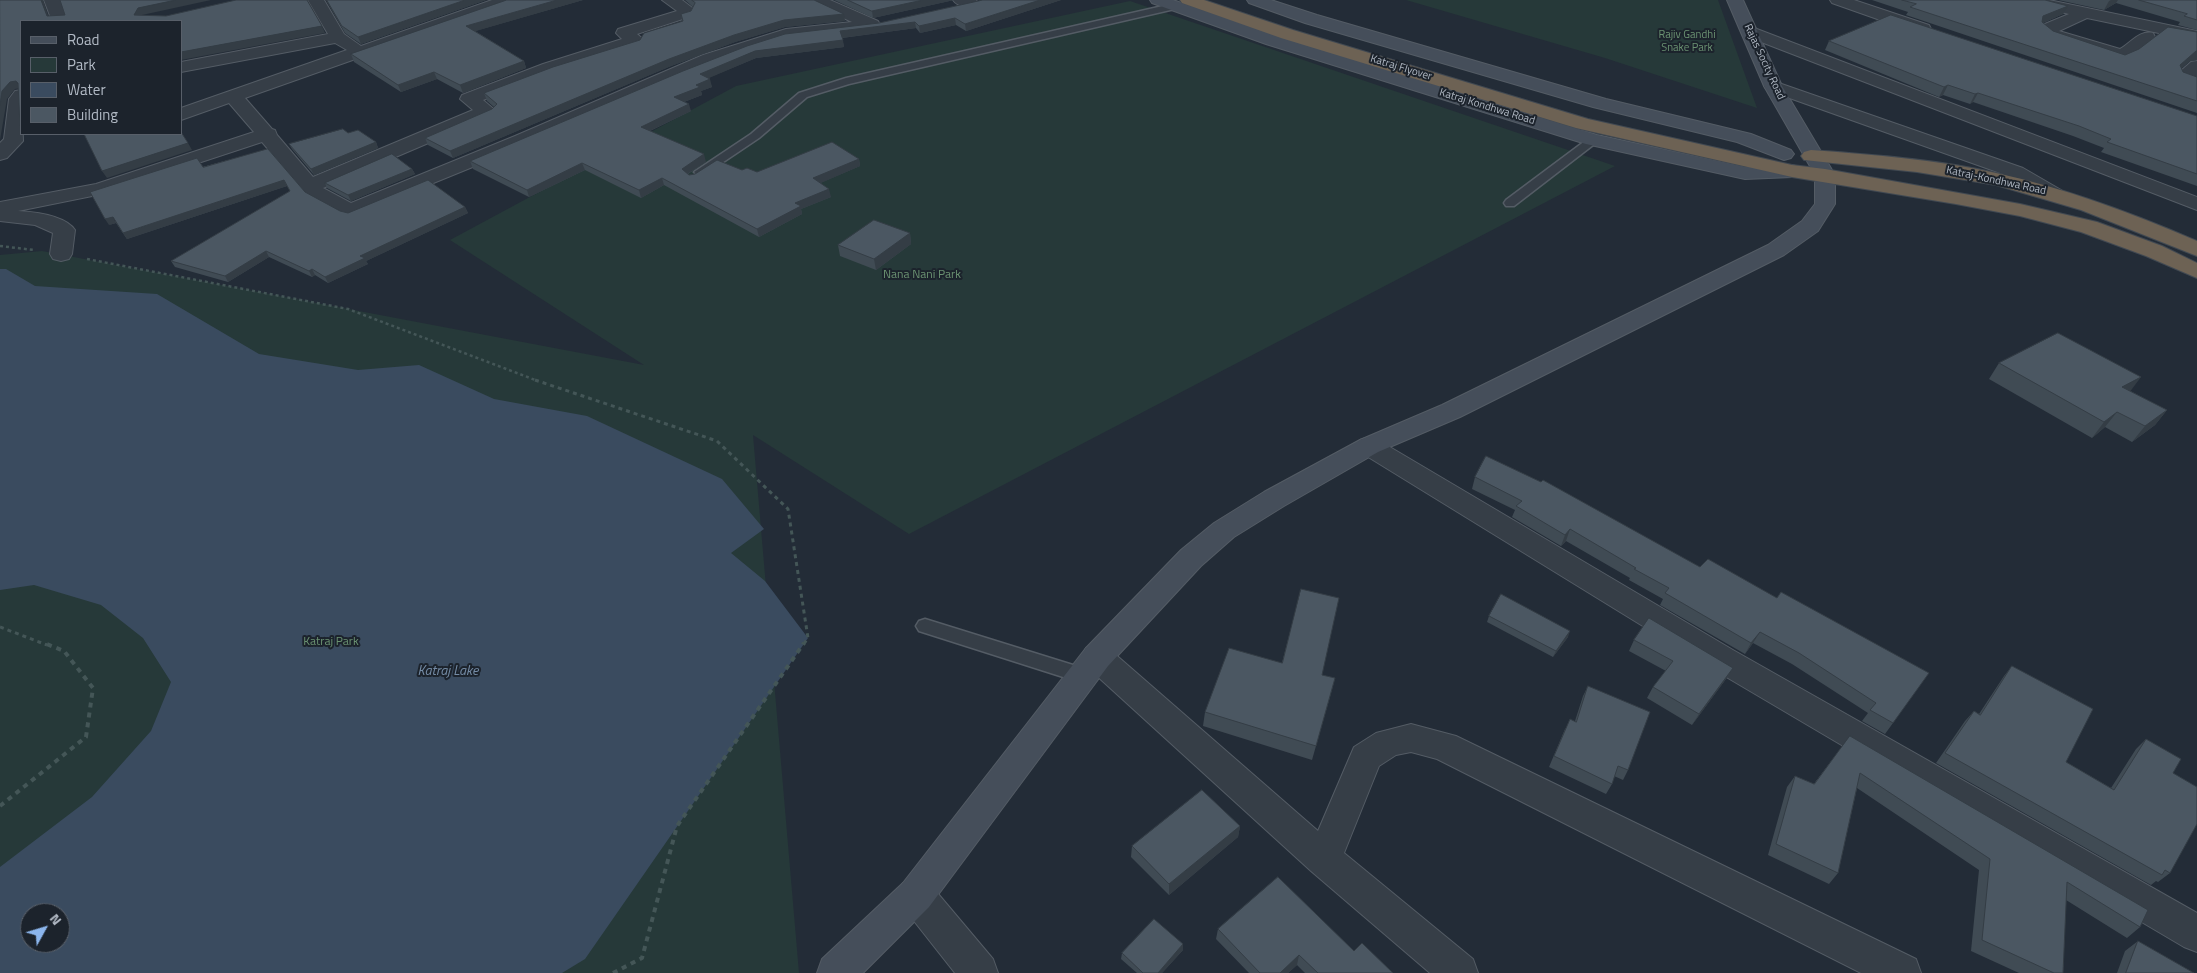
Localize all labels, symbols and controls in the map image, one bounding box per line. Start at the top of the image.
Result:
legend [20,20,182,135]
street label: Rajas Socity Road [1741,22,1787,102]
text: Road [67,28,99,51]
park label: Rajiv Gandhi Snake Park [1658,28,1716,54]
street label: Katraj Flyover [1369,52,1433,84]
text: Park [67,53,96,76]
text: Water [67,78,106,101]
street label: Katraj Kondhwa Road [1438,86,1536,128]
text: Building [67,103,118,126]
street label: Katraj-Kondhwa Road [1945,164,2047,198]
park label: Nana Nani Park [883,268,961,282]
park label: Katraj Park [303,635,359,649]
water label: Katraj Lake [417,664,479,680]
north arrow [20,903,70,953]
text: N [45,908,67,929]

